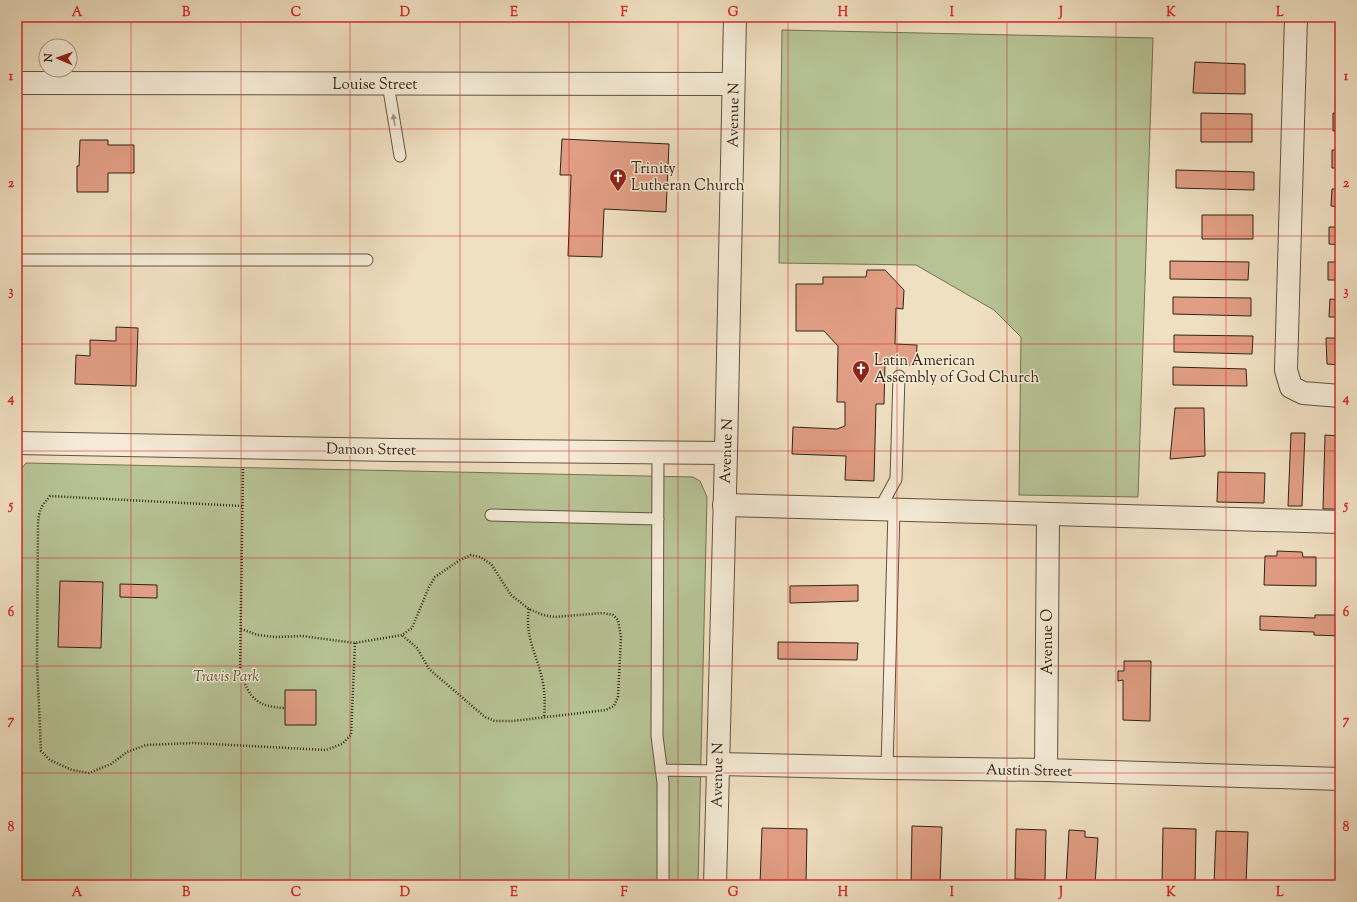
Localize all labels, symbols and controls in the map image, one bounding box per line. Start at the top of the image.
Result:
text: A [72,4,83,22]
text: B [182,4,191,22]
text: C [291,4,301,22]
text: D [400,4,410,22]
text: E [510,4,518,22]
text: F [620,4,628,22]
text: G [728,4,739,22]
text: H [838,4,849,22]
text: I [950,4,955,22]
text: J [1058,4,1063,22]
text: K [1166,4,1176,22]
text: L [1276,4,1284,22]
north arrow [38,38,78,78]
text: N [41,53,57,63]
text: 1 [9,68,14,86]
text: 1 [1344,68,1349,86]
street label: Louise Street [333,75,417,96]
street label: Avenue N [723,82,746,148]
one-way arrow [391,114,397,126]
place label: Trinity Lutheran Church [631,159,745,197]
church icon: Trinity Lutheran Church [608,167,628,192]
text: 2 [8,175,15,193]
text: 2 [1343,175,1350,193]
text: 3 [8,283,14,301]
text: 3 [1343,283,1349,301]
place label: Latin American Assembly of God Church [874,351,1039,389]
church icon: Latin American Assembly of God Church [851,359,871,384]
text: 4 [7,390,15,408]
text: 4 [1342,390,1350,408]
street label: Avenue N [716,418,739,484]
street label: Damon Street [326,439,416,462]
text: 5 [8,497,14,515]
text: 5 [1343,497,1349,515]
text: 6 [8,604,15,622]
text: 6 [1343,604,1350,622]
street label: Avenue O [1038,609,1059,675]
park label: Travis Park [193,667,259,688]
text: 7 [8,712,15,730]
text: 7 [1343,712,1350,730]
street label: Avenue N [707,742,730,808]
street label: Austin Street [986,760,1072,783]
text: 8 [8,819,15,837]
text: 8 [1343,819,1350,837]
text: A [72,884,83,902]
text: B [182,884,191,902]
text: C [291,884,301,902]
text: D [400,884,410,902]
text: E [510,884,518,902]
text: F [620,884,628,902]
text: G [728,884,739,902]
text: H [838,884,849,902]
text: I [950,884,955,902]
text: J [1058,884,1063,902]
text: K [1166,884,1176,902]
text: L [1276,884,1284,902]

